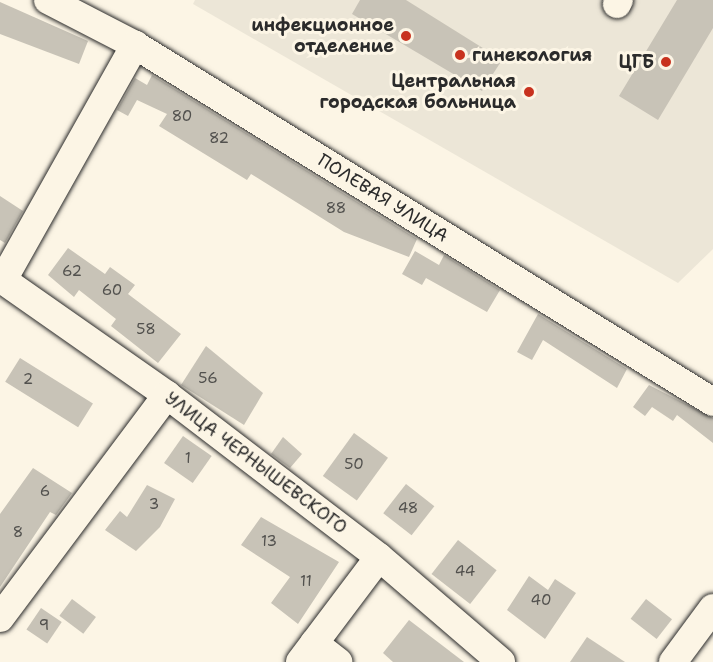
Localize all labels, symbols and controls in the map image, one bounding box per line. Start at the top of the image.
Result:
place label: инфекционное отделение [251,15,394,57]
marker: инфекционное отделение [399,29,413,43]
place label: гинекология [472,44,592,66]
marker: гинекология [453,48,467,62]
place label: ЦГБ [618,51,654,73]
marker: ЦГБ [659,55,673,69]
place label: Центральная городская больница [319,71,516,113]
marker: Центральная городская больница [520,83,538,101]
house number: 80 [172,108,192,126]
house number: 82 [209,130,229,148]
street label: ПОЛЕВАЯ УЛИЦА [314,149,452,247]
house number: 88 [326,200,346,218]
house number: 62 [62,263,82,281]
house number: 60 [102,282,122,300]
house number: 58 [136,321,156,339]
house number: 56 [198,370,218,388]
house number: 2 [23,371,33,389]
street label: УЛИЦА ЧЕРНЫШЕВСКОГО [161,387,351,539]
house number: 1 [185,450,191,468]
house number: 50 [344,456,364,474]
house number: 6 [40,483,50,501]
house number: 3 [149,496,159,514]
house number: 48 [398,500,418,518]
house number: 8 [13,524,23,542]
house number: 13 [261,533,277,551]
house number: 44 [455,563,475,581]
house number: 11 [300,573,312,591]
house number: 40 [531,592,551,610]
house number: 9 [39,617,49,635]

